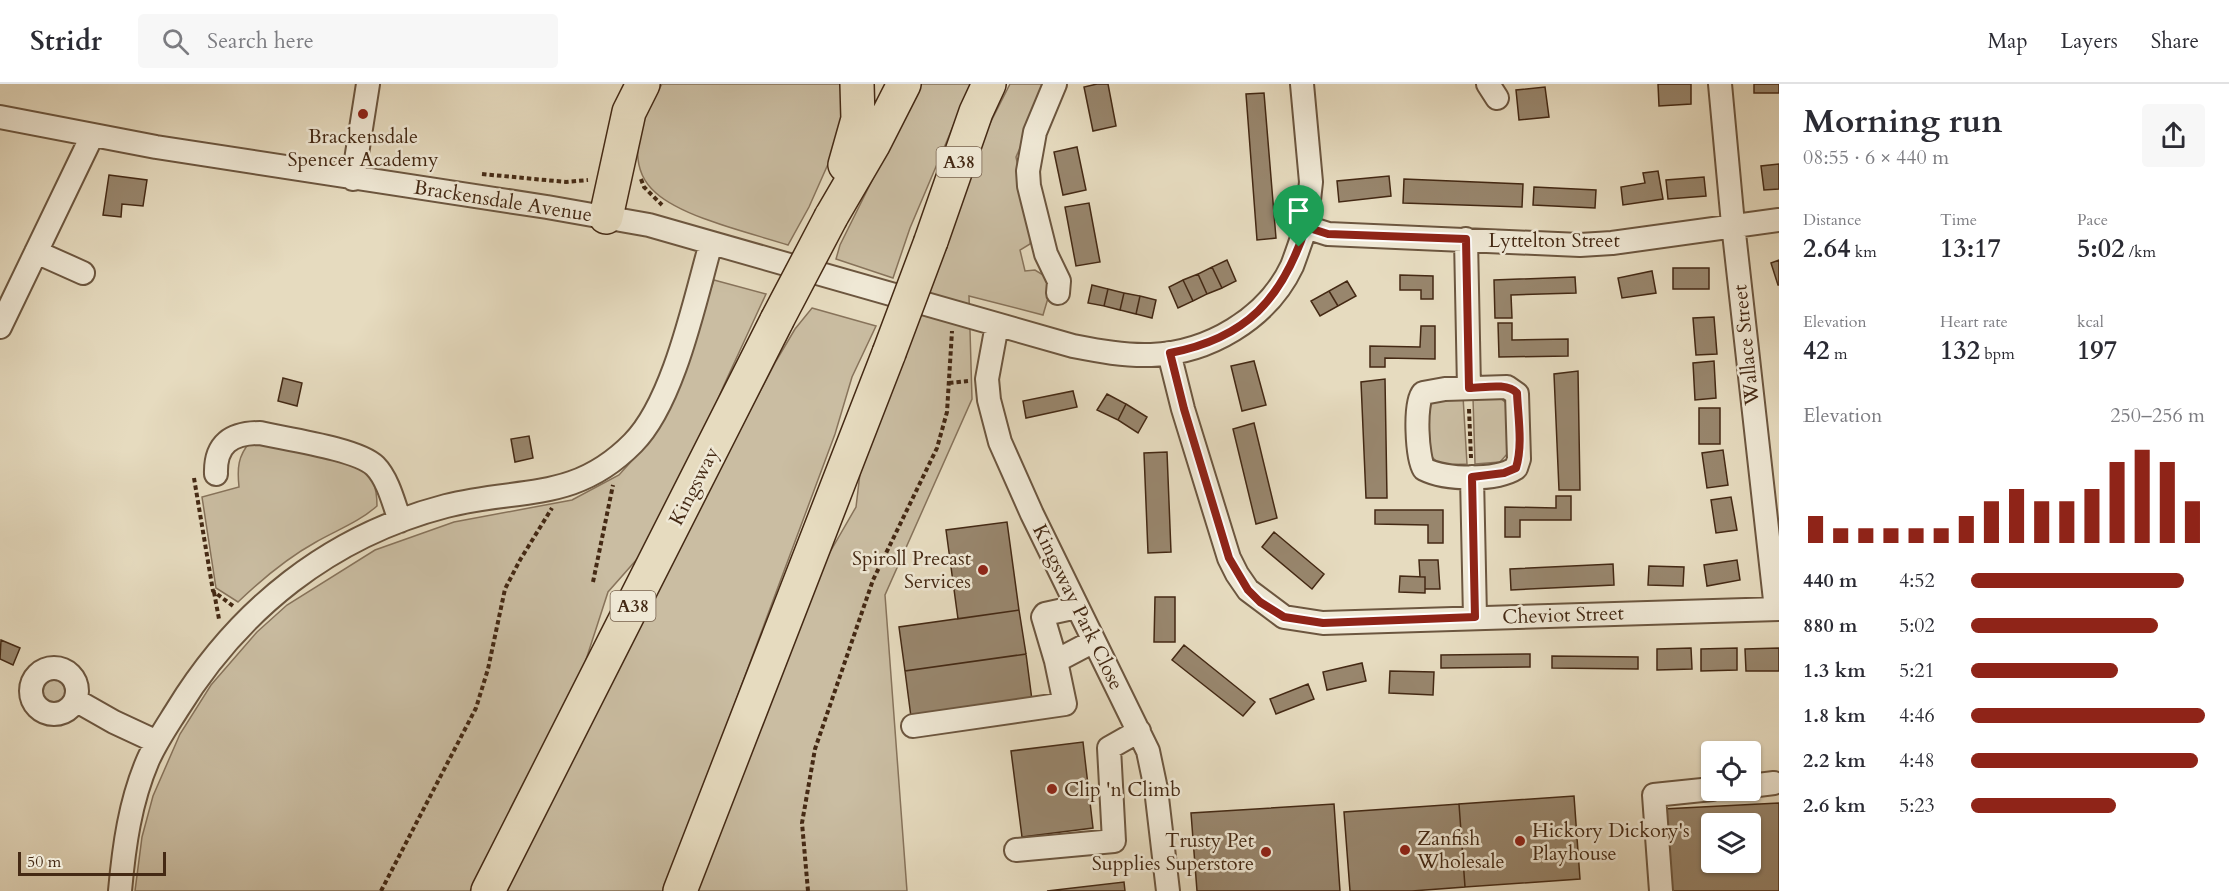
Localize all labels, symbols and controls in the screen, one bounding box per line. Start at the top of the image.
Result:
search box [138,14,558,68]
text: Stridr [30,22,102,60]
icon: search [159,25,192,58]
text: Search here [207,26,314,56]
text: Map [1988,27,2028,56]
text: Layers [2061,27,2118,56]
text: Share [2151,27,2199,56]
text: Morning run [1803,99,2003,144]
button: share [2142,104,2205,167]
marker: Brackensdale Spencer Academy [356,107,370,121]
place label: Brackensdale Spencer Academy [287,123,439,173]
text: 08:55 · 6 × 440 m [1803,144,1949,171]
road number: A38 [936,147,982,177]
street label: Brackensdale Avenue [412,174,594,228]
pin [1273,185,1324,247]
icon: arrive [1282,194,1315,227]
text: Distance [1803,209,1861,231]
text: Time [1940,209,1977,231]
text: Pace [2077,209,2108,231]
street label: Lyttelton Street [1488,227,1620,254]
text: 2.64 [1803,231,1851,266]
text: 13:17 [1940,231,2001,266]
text: 5:02 [2077,231,2125,266]
text: km [1851,241,1877,263]
text: /km [2125,241,2156,263]
street label: Wallace Street [1726,283,1766,408]
text: Elevation [1803,311,1867,333]
text: Heart rate [1940,311,2008,333]
text: kcal [2077,311,2104,333]
text: 42 [1803,333,1830,368]
text: 132 [1940,333,1980,368]
text: 197 [2077,333,2117,368]
text: m [1830,343,1847,365]
text: bpm [1980,343,2015,365]
text: Elevation [1803,402,1882,429]
text: 250–256 m [2110,402,2205,429]
street label: Kingsway [663,442,726,530]
street label: Kingsway Park Close [1026,520,1130,694]
place label: Spiroll Precast Services [852,545,972,595]
marker: Spiroll Precast Services [976,563,990,577]
text: 440 m [1803,567,1858,594]
text: 4:52 [1899,567,1935,594]
road number: A38 [610,591,656,621]
street label: Cheviot Street [1502,599,1625,631]
text: 880 m [1803,612,1858,639]
text: 5:02 [1899,612,1935,639]
text: 1.3 km [1803,657,1866,684]
text: 5:21 [1899,657,1935,684]
text: 1.8 km [1803,702,1866,729]
text: 4:46 [1899,702,1935,729]
map controls [1701,741,1761,873]
button: locate [1701,741,1761,801]
text: 2.2 km [1803,747,1866,774]
text: 4:48 [1899,747,1935,774]
place label: Clip 'n Climb [1064,776,1181,803]
marker: Clip 'n Climb [1045,782,1059,796]
text: 2.6 km [1803,792,1866,819]
text: 5:23 [1899,792,1935,819]
button: layers [1701,813,1761,873]
place label: Hickory Dickory's Playhouse [1532,817,1690,867]
place label: Zanfish Wholesale [1416,825,1505,875]
place label: Trusty Pet Supplies Superstore [1092,827,1255,877]
marker: Hickory Dickory's Playhouse [1513,834,1527,848]
marker: Zanfish Wholesale [1398,843,1412,857]
marker: Trusty Pet Supplies Superstore [1259,845,1273,859]
scale bar [18,849,166,876]
text: 50 m [27,851,61,873]

